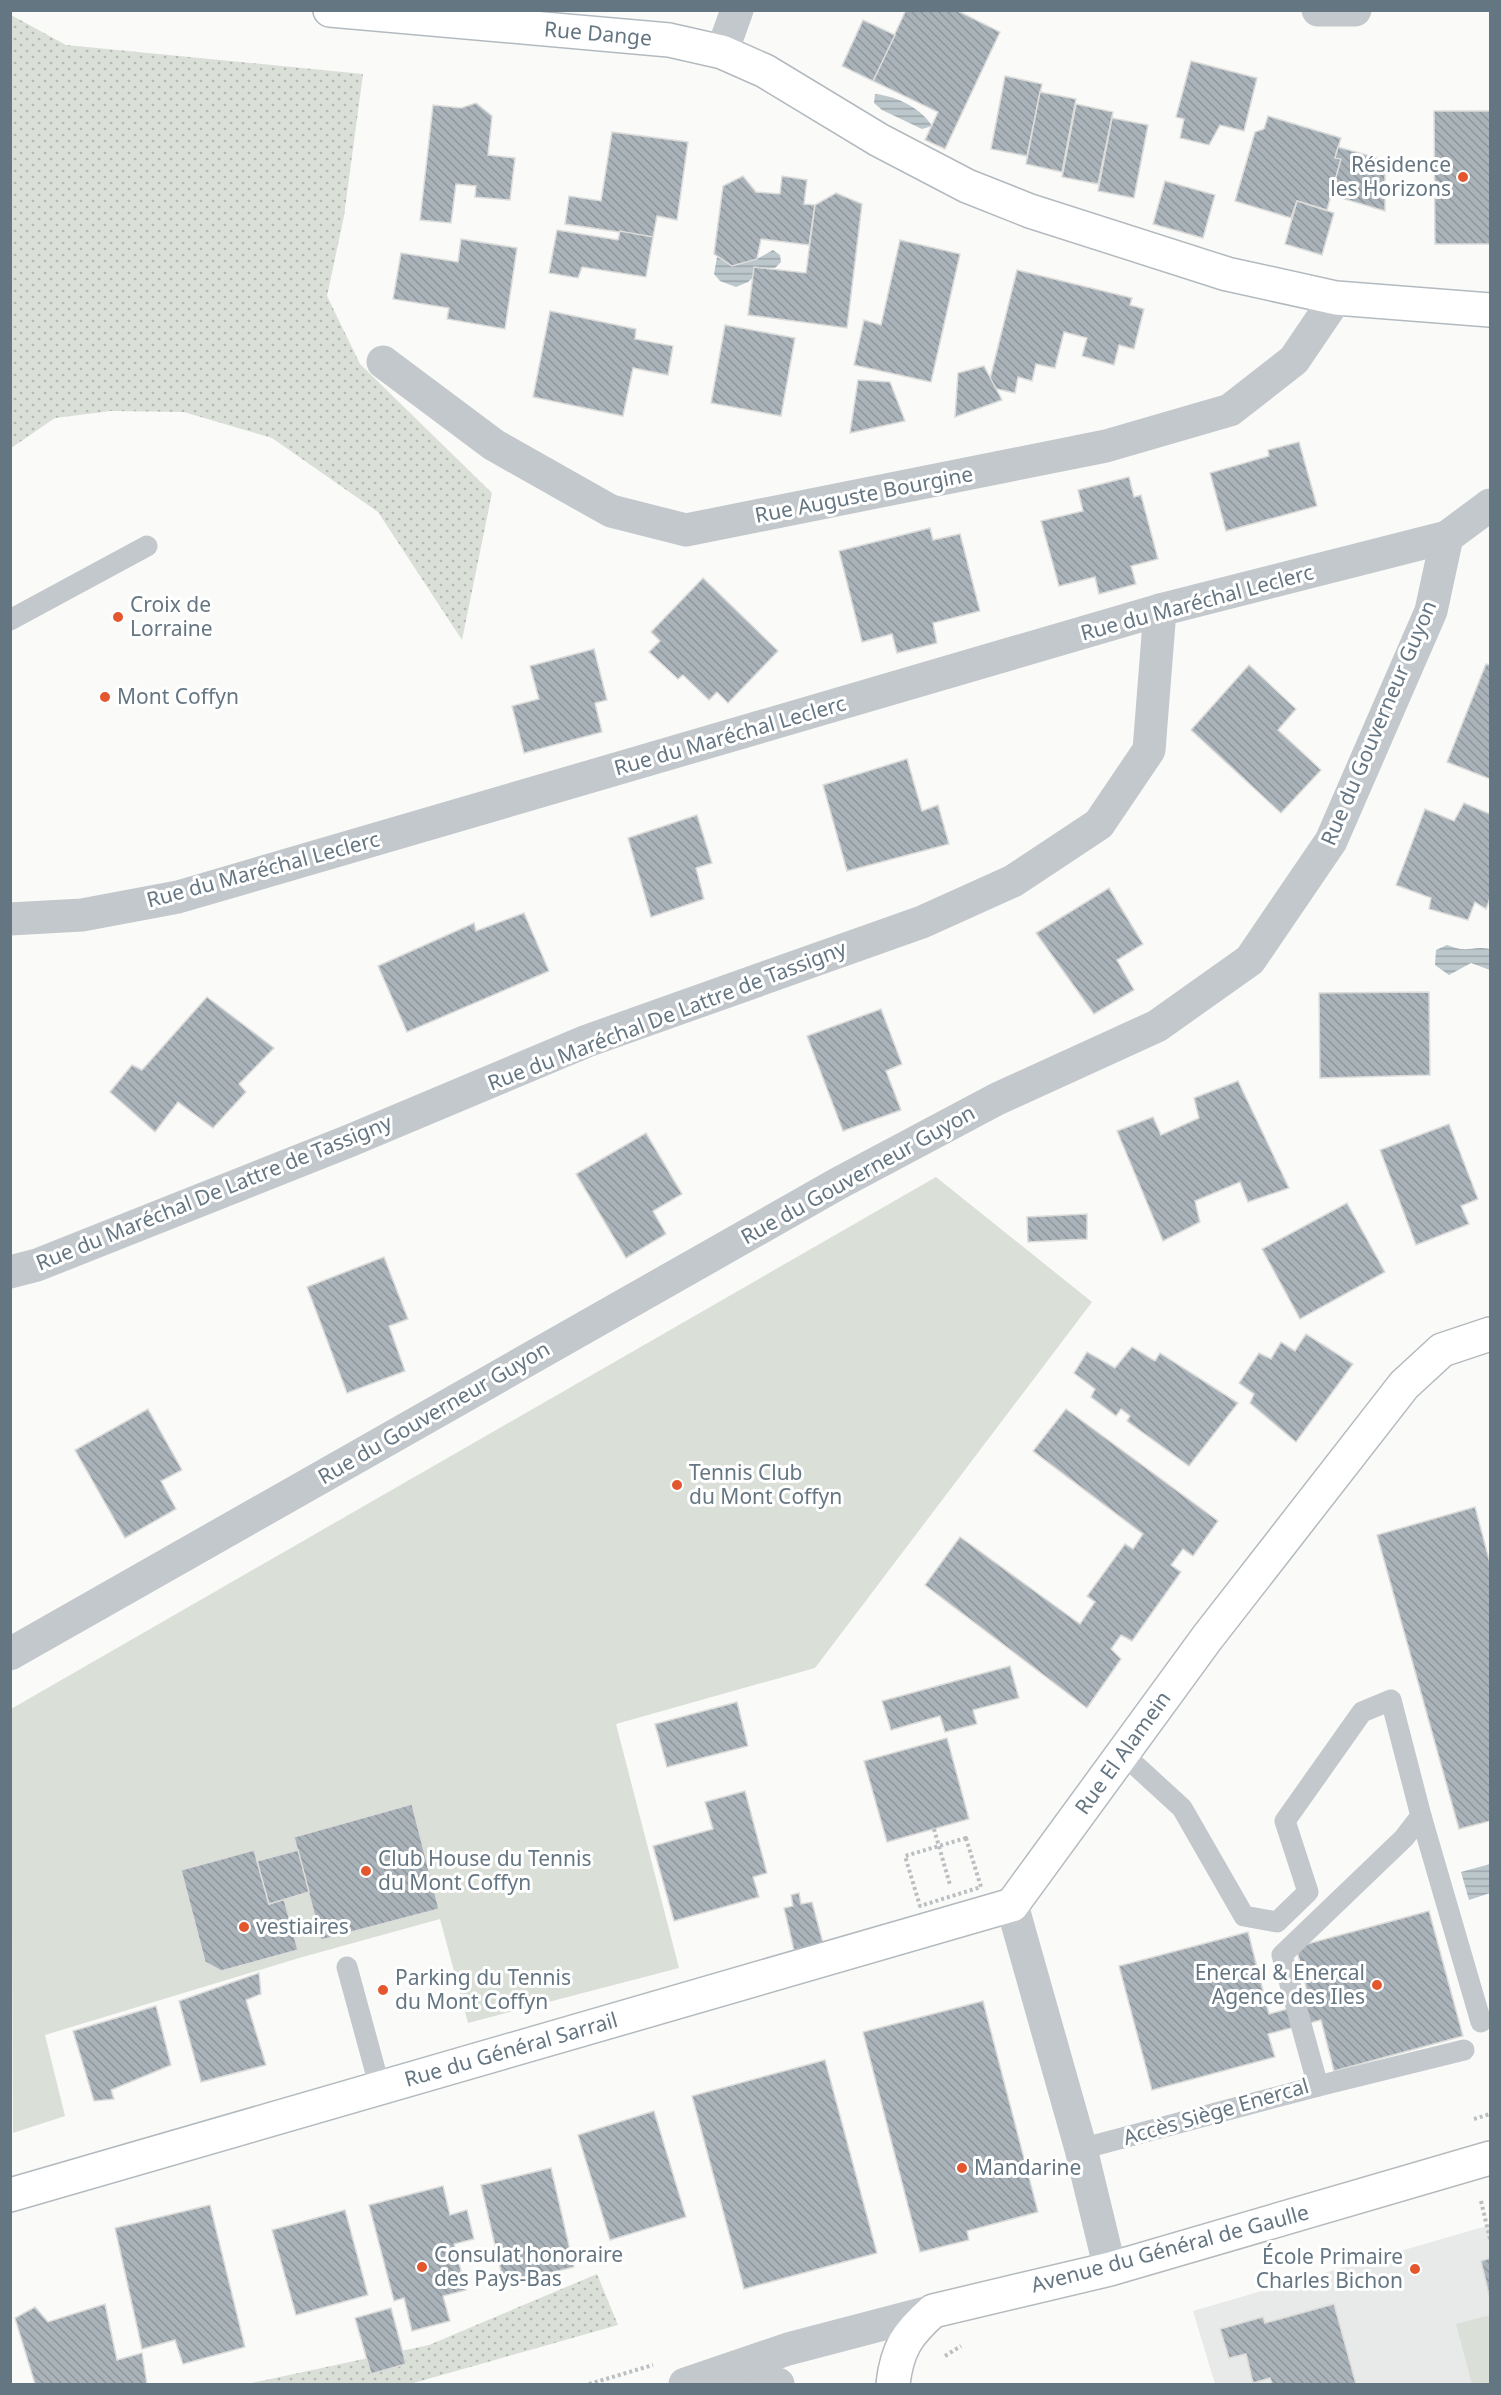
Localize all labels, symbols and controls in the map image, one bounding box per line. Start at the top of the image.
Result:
street label: Rue Dange [543,14,653,52]
place label: Résidence les Horizons [1330,150,1451,202]
marker: Résidence les Horizons [1456,170,1470,184]
street label: Rue Auguste Bourgine [752,459,975,529]
street label: Rue du Maréchal Leclerc [1077,557,1316,647]
place label: Croix de Lorraine [130,590,213,642]
street label: Rue du Gouverneur Guyon [1314,596,1442,849]
marker: Croix de Lorraine [111,610,125,624]
place label: Mont Coffyn [117,682,239,710]
street label: Rue du Maréchal Leclerc [611,689,849,782]
marker: Mont Coffyn [98,690,112,704]
street label: Rue du Maréchal Leclerc [143,824,382,914]
street label: Rue du Maréchal De Lattre de Tassigny [483,934,850,1097]
street label: Rue du Gouverneur Guyon [736,1098,980,1250]
street label: Rue du Maréchal De Lattre de Tassigny [31,1108,396,1277]
street label: Rue du Gouverneur Guyon [312,1334,555,1490]
place label: Tennis Club du Mont Coffyn [689,1458,842,1510]
marker: Tennis Club du Mont Coffyn [670,1478,684,1492]
street label: Rue El Alamein [1068,1685,1177,1820]
place label: Club House du Tennis du Mont Coffyn [378,1844,592,1896]
marker: Club House du Tennis du Mont Coffyn [359,1864,373,1878]
place label: vestiaires [256,1912,349,1940]
marker: vestiaires [237,1920,251,1934]
place label: Enercal & Enercal Agence des Iles [1195,1958,1365,2010]
place label: Parking du Tennis du Mont Coffyn [395,1963,571,2015]
marker: Enercal & Enercal Agence des Iles [1370,1978,1384,1992]
marker: Parking du Tennis du Mont Coffyn [376,1983,390,1997]
street label: Rue du Général Sarrail [401,2005,621,2093]
street label: Accès Siège Enercal [1120,2071,1312,2151]
place label: Mandarine [974,2153,1081,2181]
marker: Mandarine [955,2161,969,2175]
street label: Avenue du Général de Gaulle [1028,2197,1312,2299]
place label: Consulat honoraire des Pays-Bas [434,2240,623,2292]
place label: École Primaire Charles Bichon [1256,2242,1403,2294]
marker: Consulat honoraire des Pays-Bas [415,2260,429,2274]
marker: École Primaire Charles Bichon [1408,2262,1422,2276]

